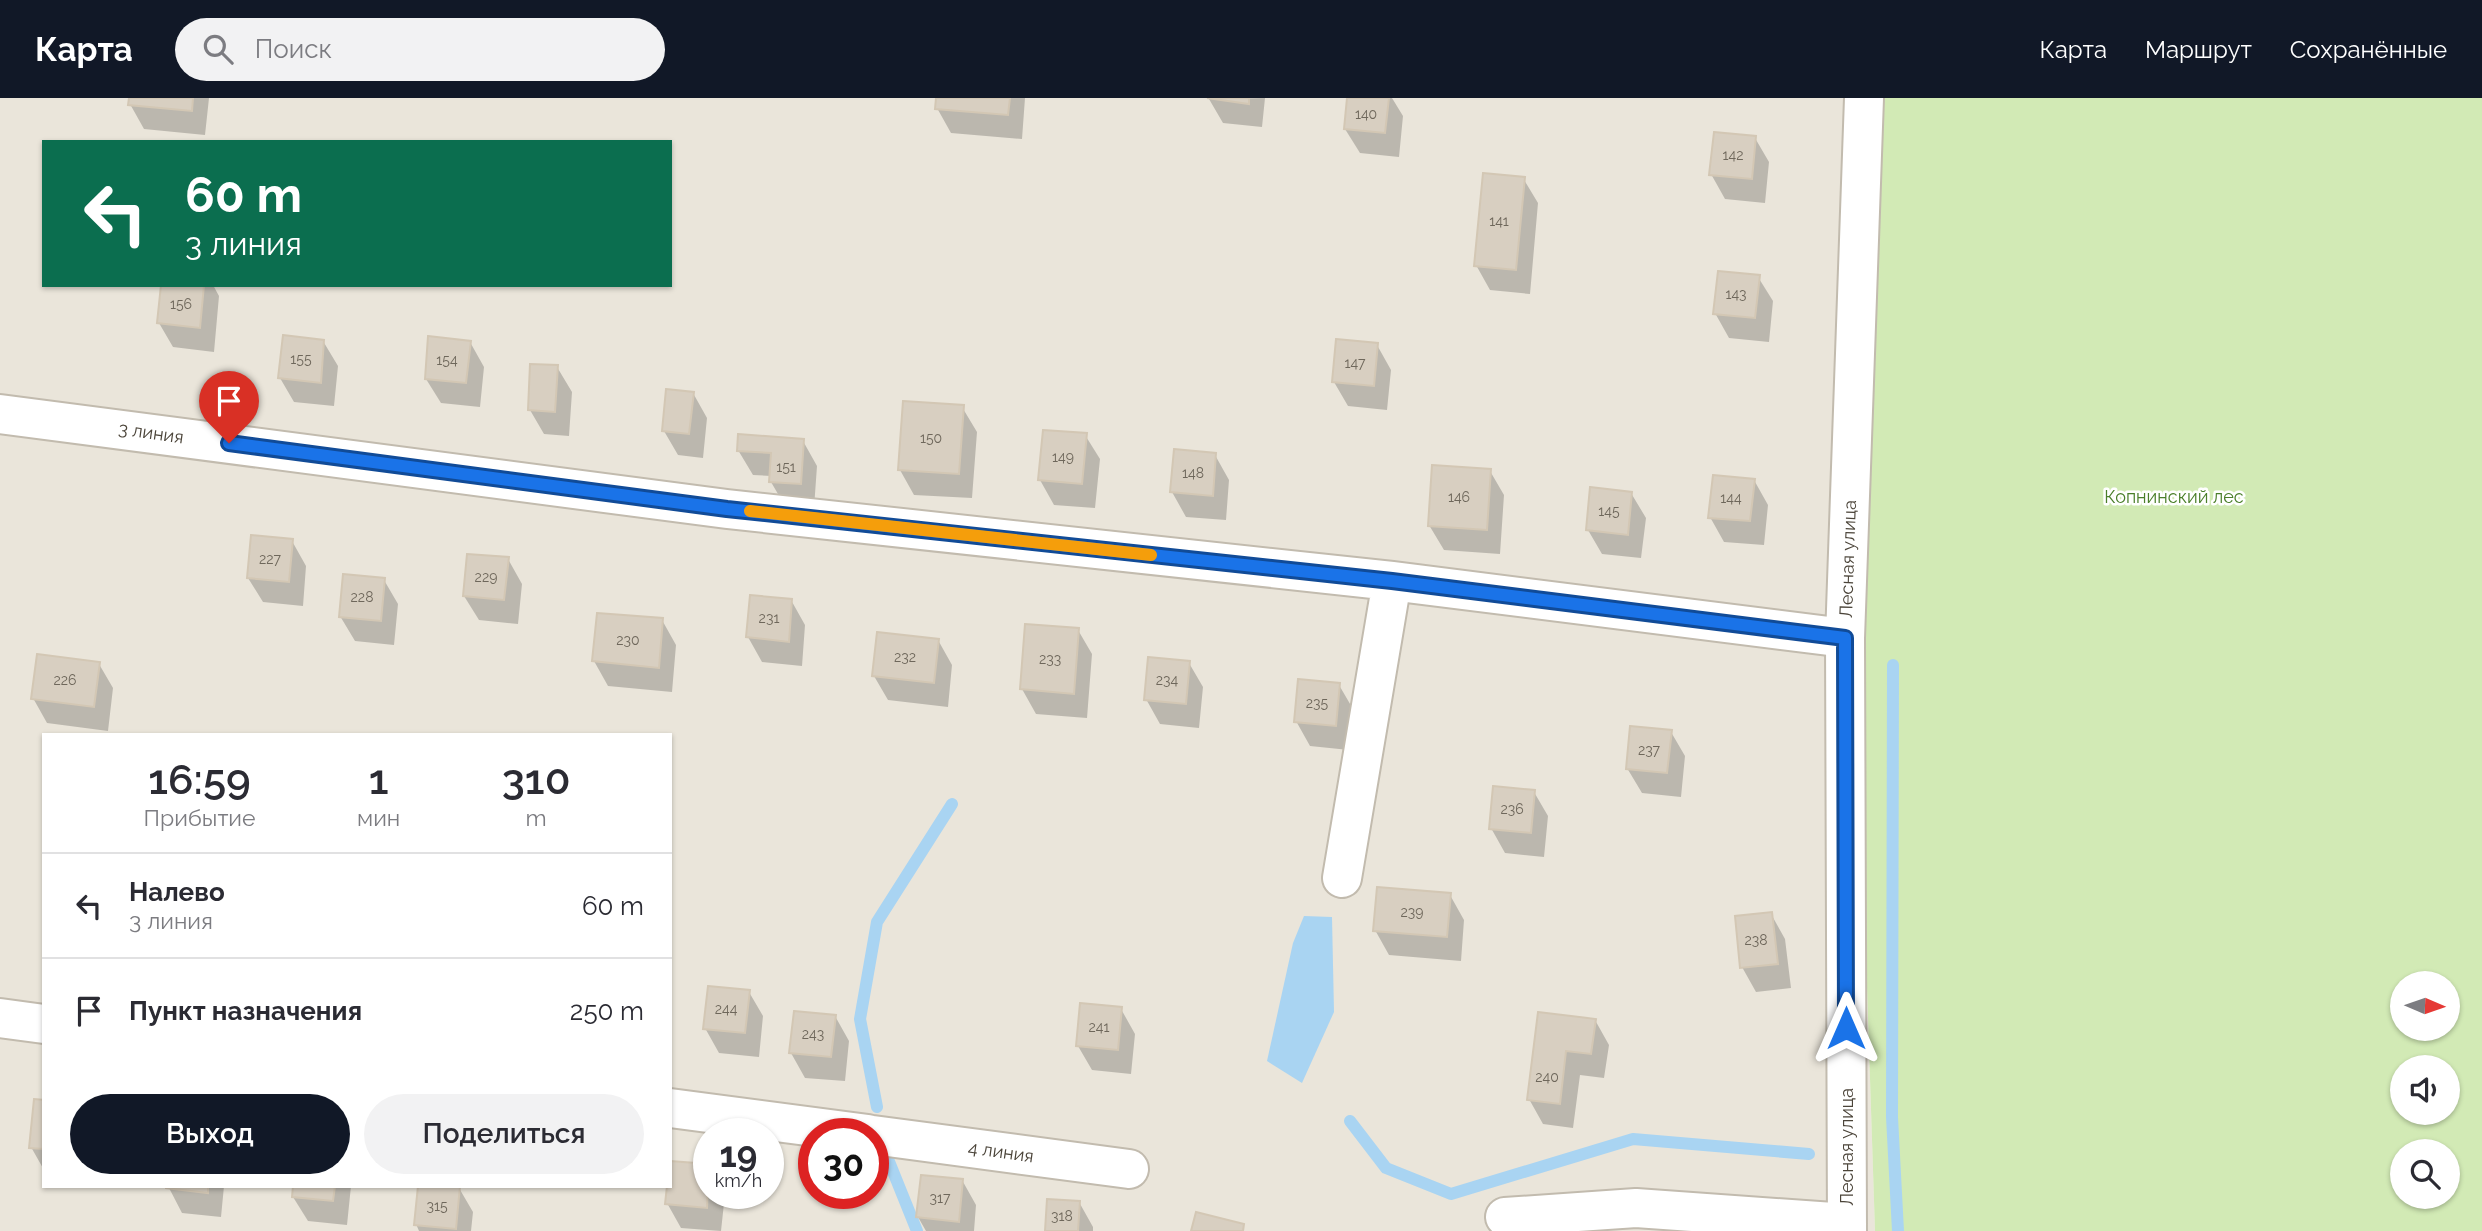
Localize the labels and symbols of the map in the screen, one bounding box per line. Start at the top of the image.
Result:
house number: 140 [1355,106,1377,122]
house number: 142 [1723,147,1743,163]
house number: 141 [1489,213,1509,229]
house number: 143 [1725,286,1747,302]
house number: 156 [170,296,192,312]
house number: 155 [290,351,312,367]
house number: 154 [436,352,458,368]
house number: 147 [1344,355,1366,371]
pin [199,371,259,443]
street label: 3 линия [117,418,185,447]
house number: 150 [920,430,942,446]
house number: 149 [1052,449,1074,465]
house number: 151 [776,459,796,475]
house number: 148 [1182,465,1204,481]
park label: Копнинский лес [2104,486,2244,507]
house number: 146 [1448,489,1470,505]
house number: 144 [1720,490,1742,506]
street label: Лесная улица [1835,500,1860,618]
house number: 145 [1598,503,1620,519]
house number: 227 [259,551,282,567]
house number: 229 [475,569,497,585]
house number: 228 [351,589,373,605]
house number: 231 [759,610,779,626]
house number: 230 [616,632,640,648]
house number: 232 [894,649,916,665]
house number: 233 [1039,651,1061,667]
house number: 226 [53,672,77,688]
house number: 234 [1156,672,1179,688]
house number: 235 [1306,695,1329,711]
house number: 237 [1638,742,1661,758]
house number: 236 [1500,801,1524,817]
house number: 239 [1401,904,1423,920]
house number: 238 [1744,932,1768,948]
north arrow [2390,971,2460,1041]
position arrow [1809,991,1883,1065]
house number: 244 [715,1001,738,1017]
house number: 241 [1089,1019,1109,1035]
house number: 243 [802,1026,824,1042]
house number: 240 [1535,1069,1559,1085]
street label: Лесная улица [1836,1088,1857,1206]
speed limit sign: 30 [798,1118,889,1209]
street label: 4 линия [967,1137,1035,1166]
house number: 317 [930,1190,951,1206]
house number: 315 [426,1198,448,1214]
house number: 318 [1051,1208,1073,1224]

